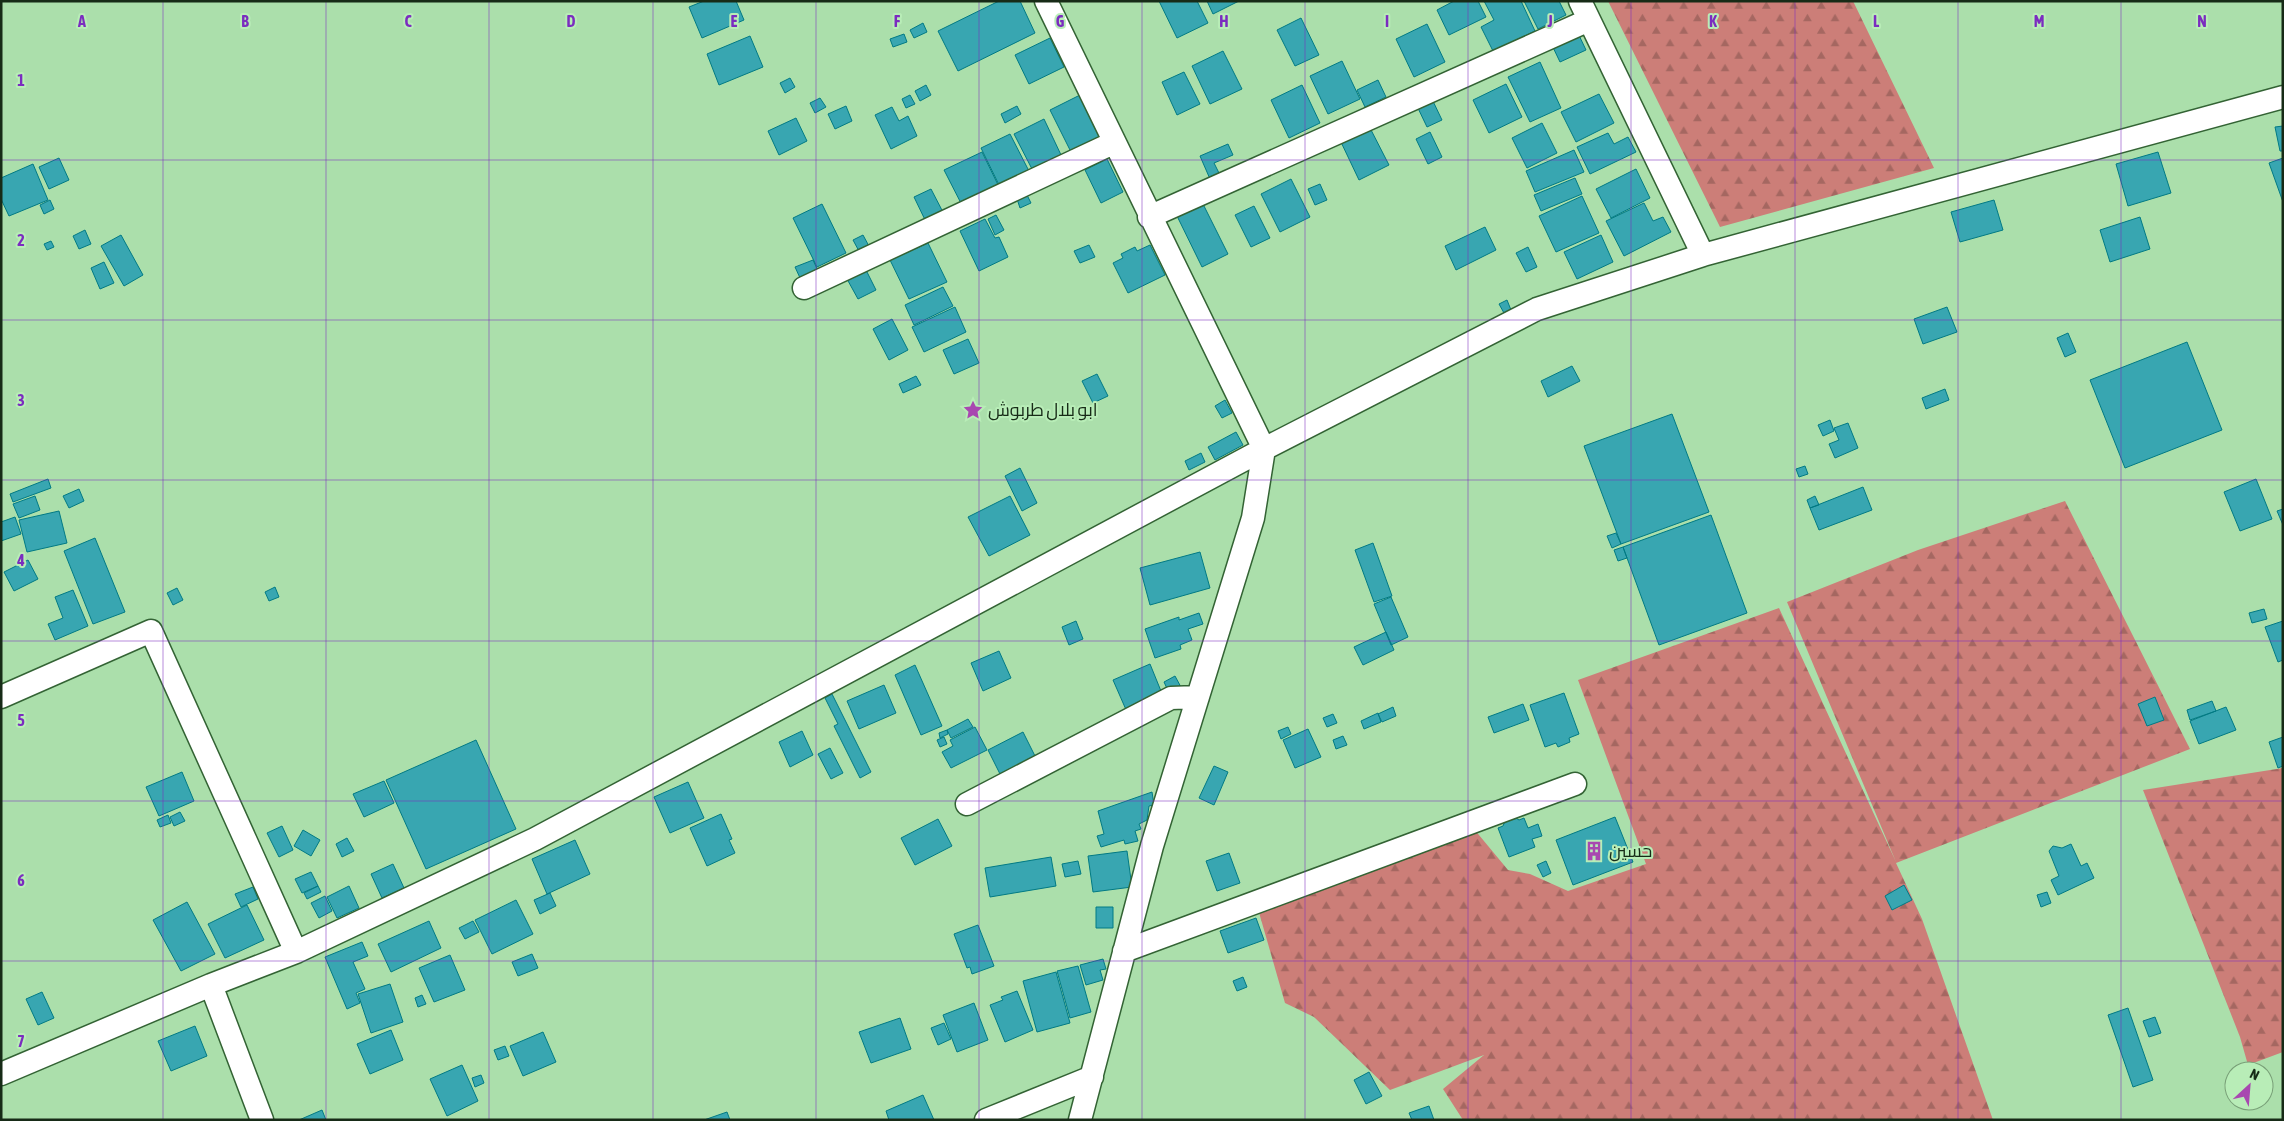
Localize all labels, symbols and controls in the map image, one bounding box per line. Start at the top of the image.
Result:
text: A [77,12,86,30]
text: B [241,12,249,30]
text: C [404,12,412,30]
text: D [567,12,576,30]
text: E [731,12,738,30]
text: F [894,12,901,30]
text: G [1056,12,1065,30]
text: H [1219,12,1229,30]
text: I [1385,12,1389,30]
text: J [1546,12,1553,30]
text: K [1709,12,1717,30]
text: L [1873,12,1880,30]
text: M [2034,12,2044,30]
text: N [2197,12,2207,30]
text: 1 [17,71,25,89]
text: 2 [17,231,25,249]
text: 3 [17,391,25,409]
place icon: ابو بلال طربوش [962,399,984,421]
place label: ابو بلال طربوش [988,399,1098,421]
text: 4 [16,551,25,569]
text: 5 [17,711,25,729]
building icon: حسين [1583,840,1605,862]
place label: حسين [1609,840,1652,862]
text: 6 [17,871,25,889]
text: 7 [17,1032,25,1050]
north arrow [2224,1061,2274,1111]
text: N [2247,1065,2262,1083]

